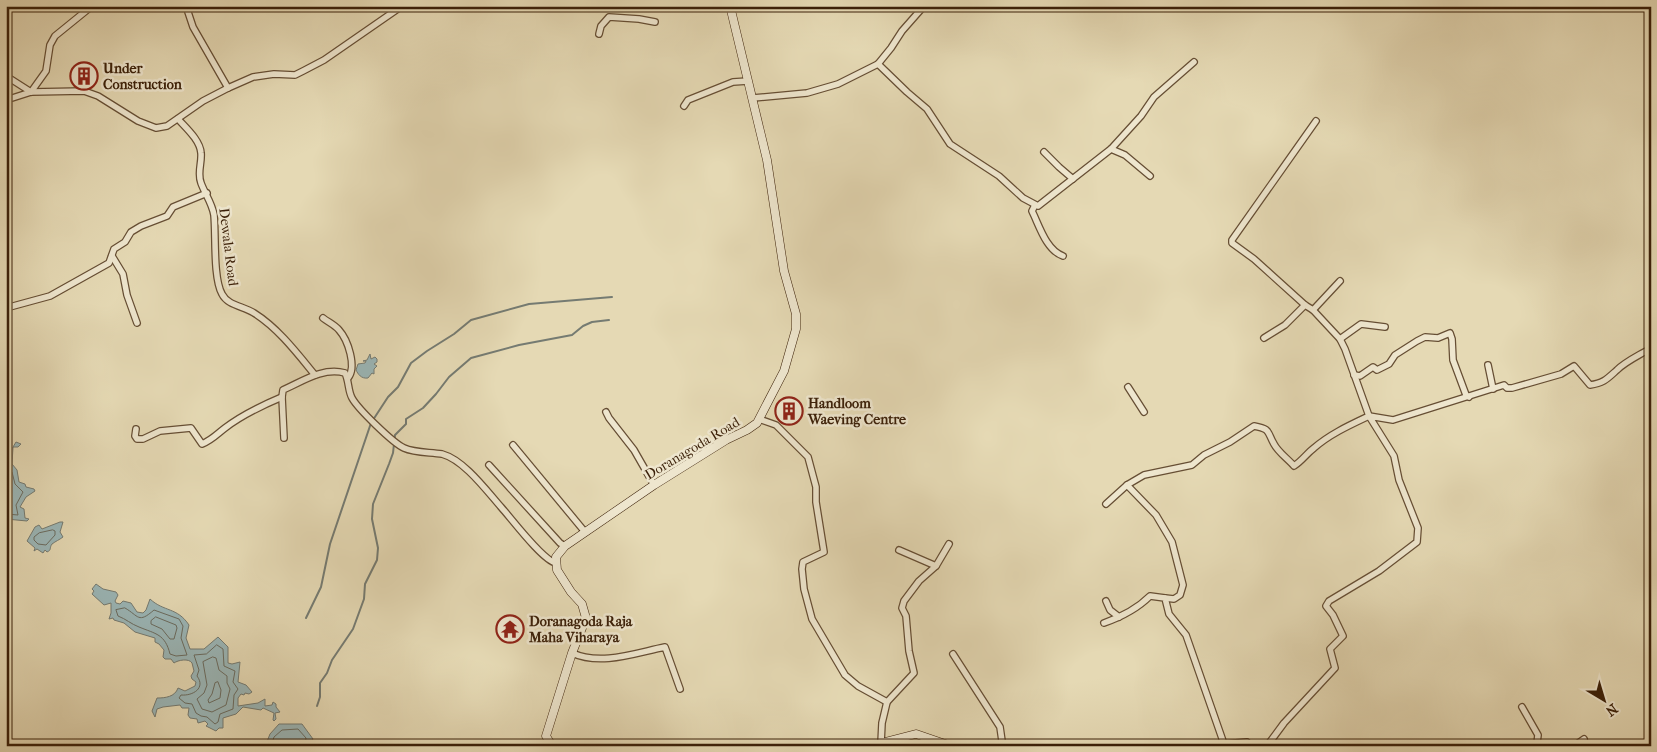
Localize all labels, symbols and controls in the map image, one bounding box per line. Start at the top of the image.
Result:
place label: Under Construction [102,60,183,93]
building icon: Under Construction [69,61,99,91]
street label: Dewala Road [215,207,242,288]
place label: Handloom Waeving Centre [807,395,906,428]
building icon: Handloom Waeving Centre [774,396,804,426]
street label: Doranagoda Road [642,413,743,483]
place label: Doranagoda Raja Maha Viharaya [528,613,633,646]
temple icon: Doranagoda Raja Maha Viharaya [495,614,525,644]
north arrow [1580,674,1630,724]
text: N [1602,700,1621,720]

